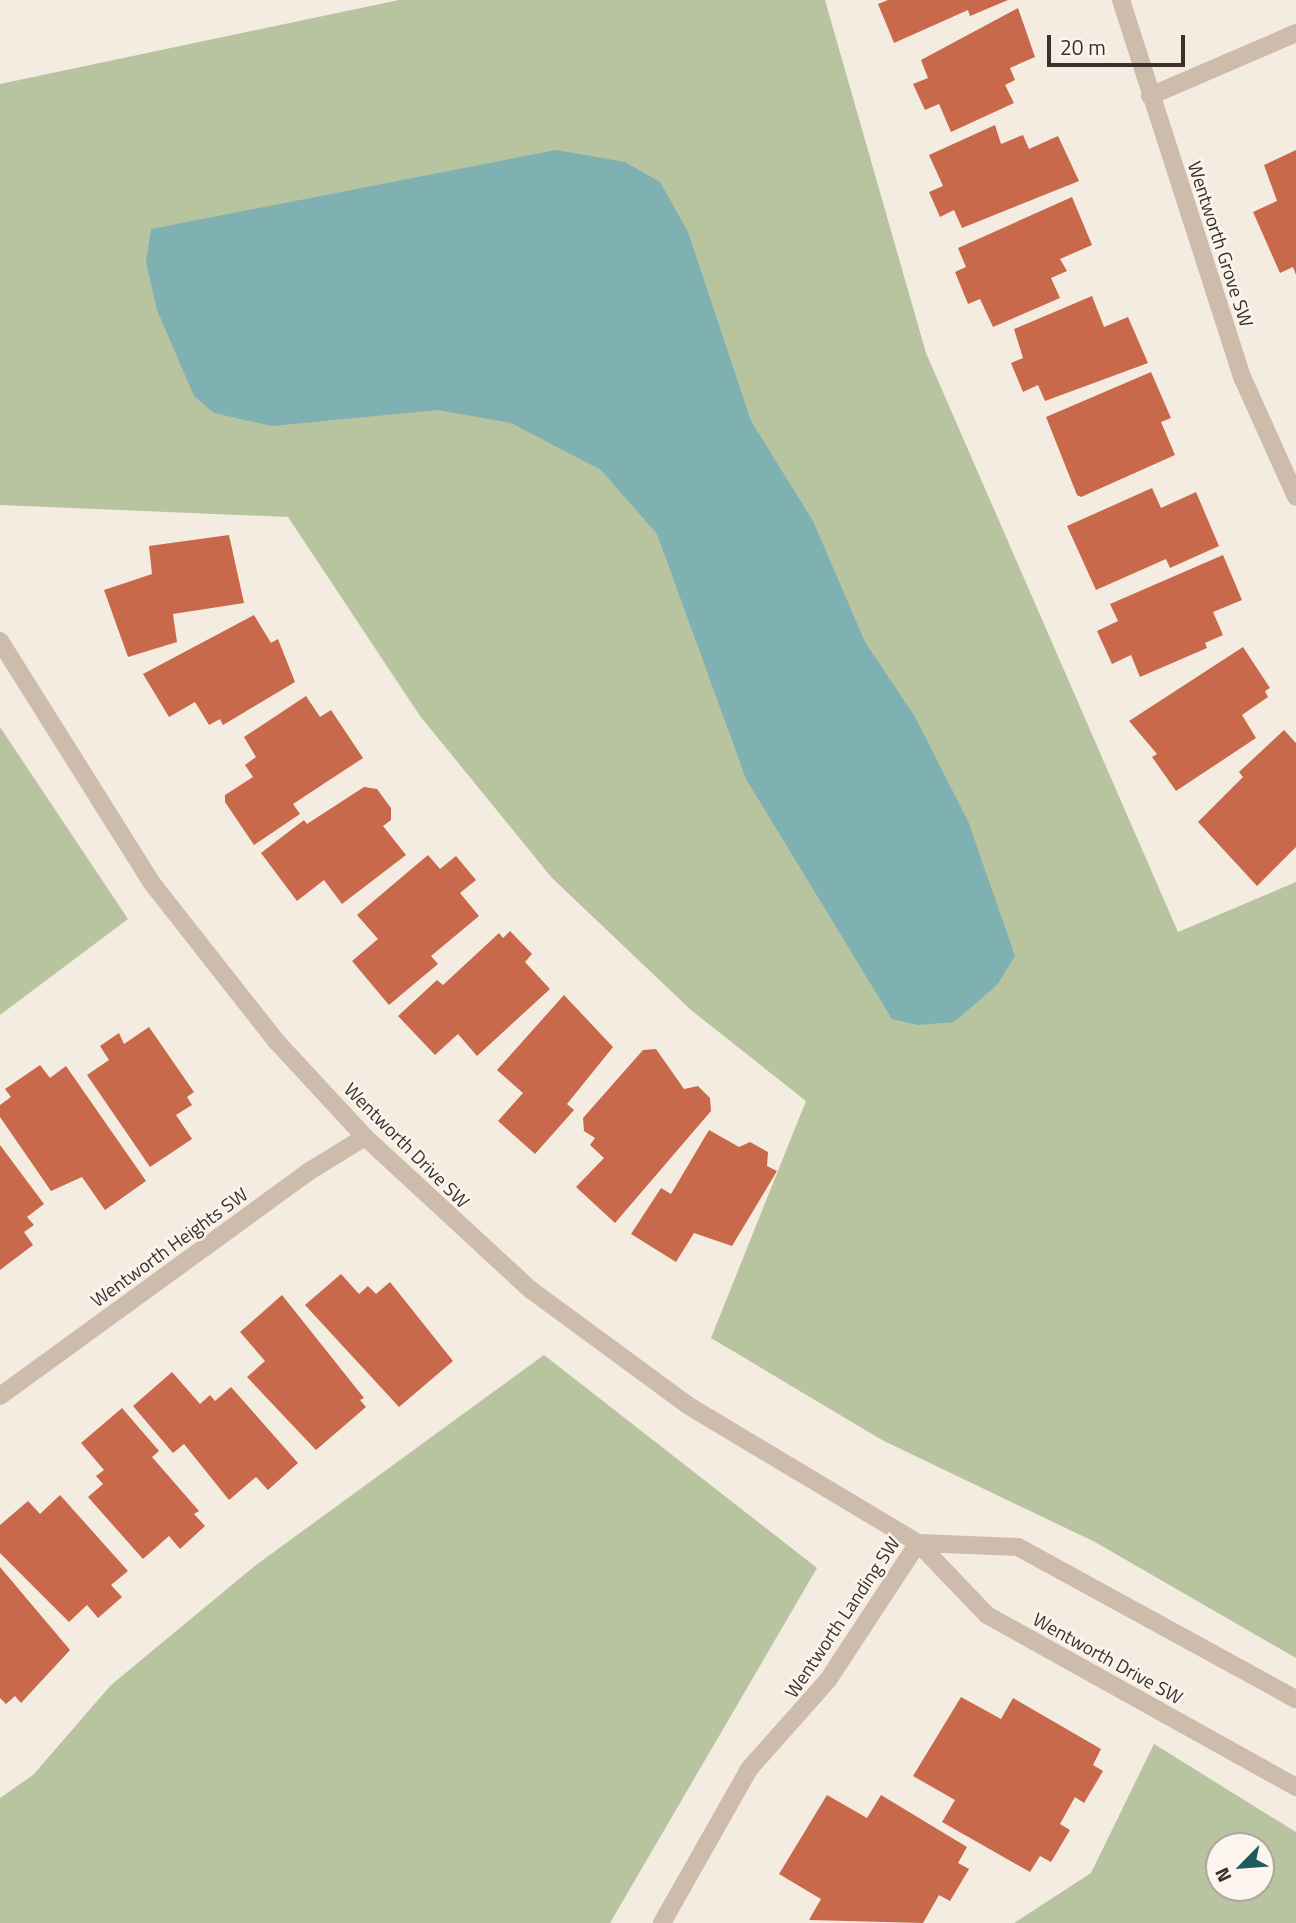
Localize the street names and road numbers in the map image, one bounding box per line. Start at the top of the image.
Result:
street label: Wentworth Grove SW [1183,158,1259,330]
street label: Wentworth Drive SW [340,1078,474,1212]
street label: Wentworth Heights SW [86,1182,252,1312]
street label: Wentworth Landing SW [780,1532,904,1702]
street label: Wentworth Drive SW [1029,1607,1187,1709]

